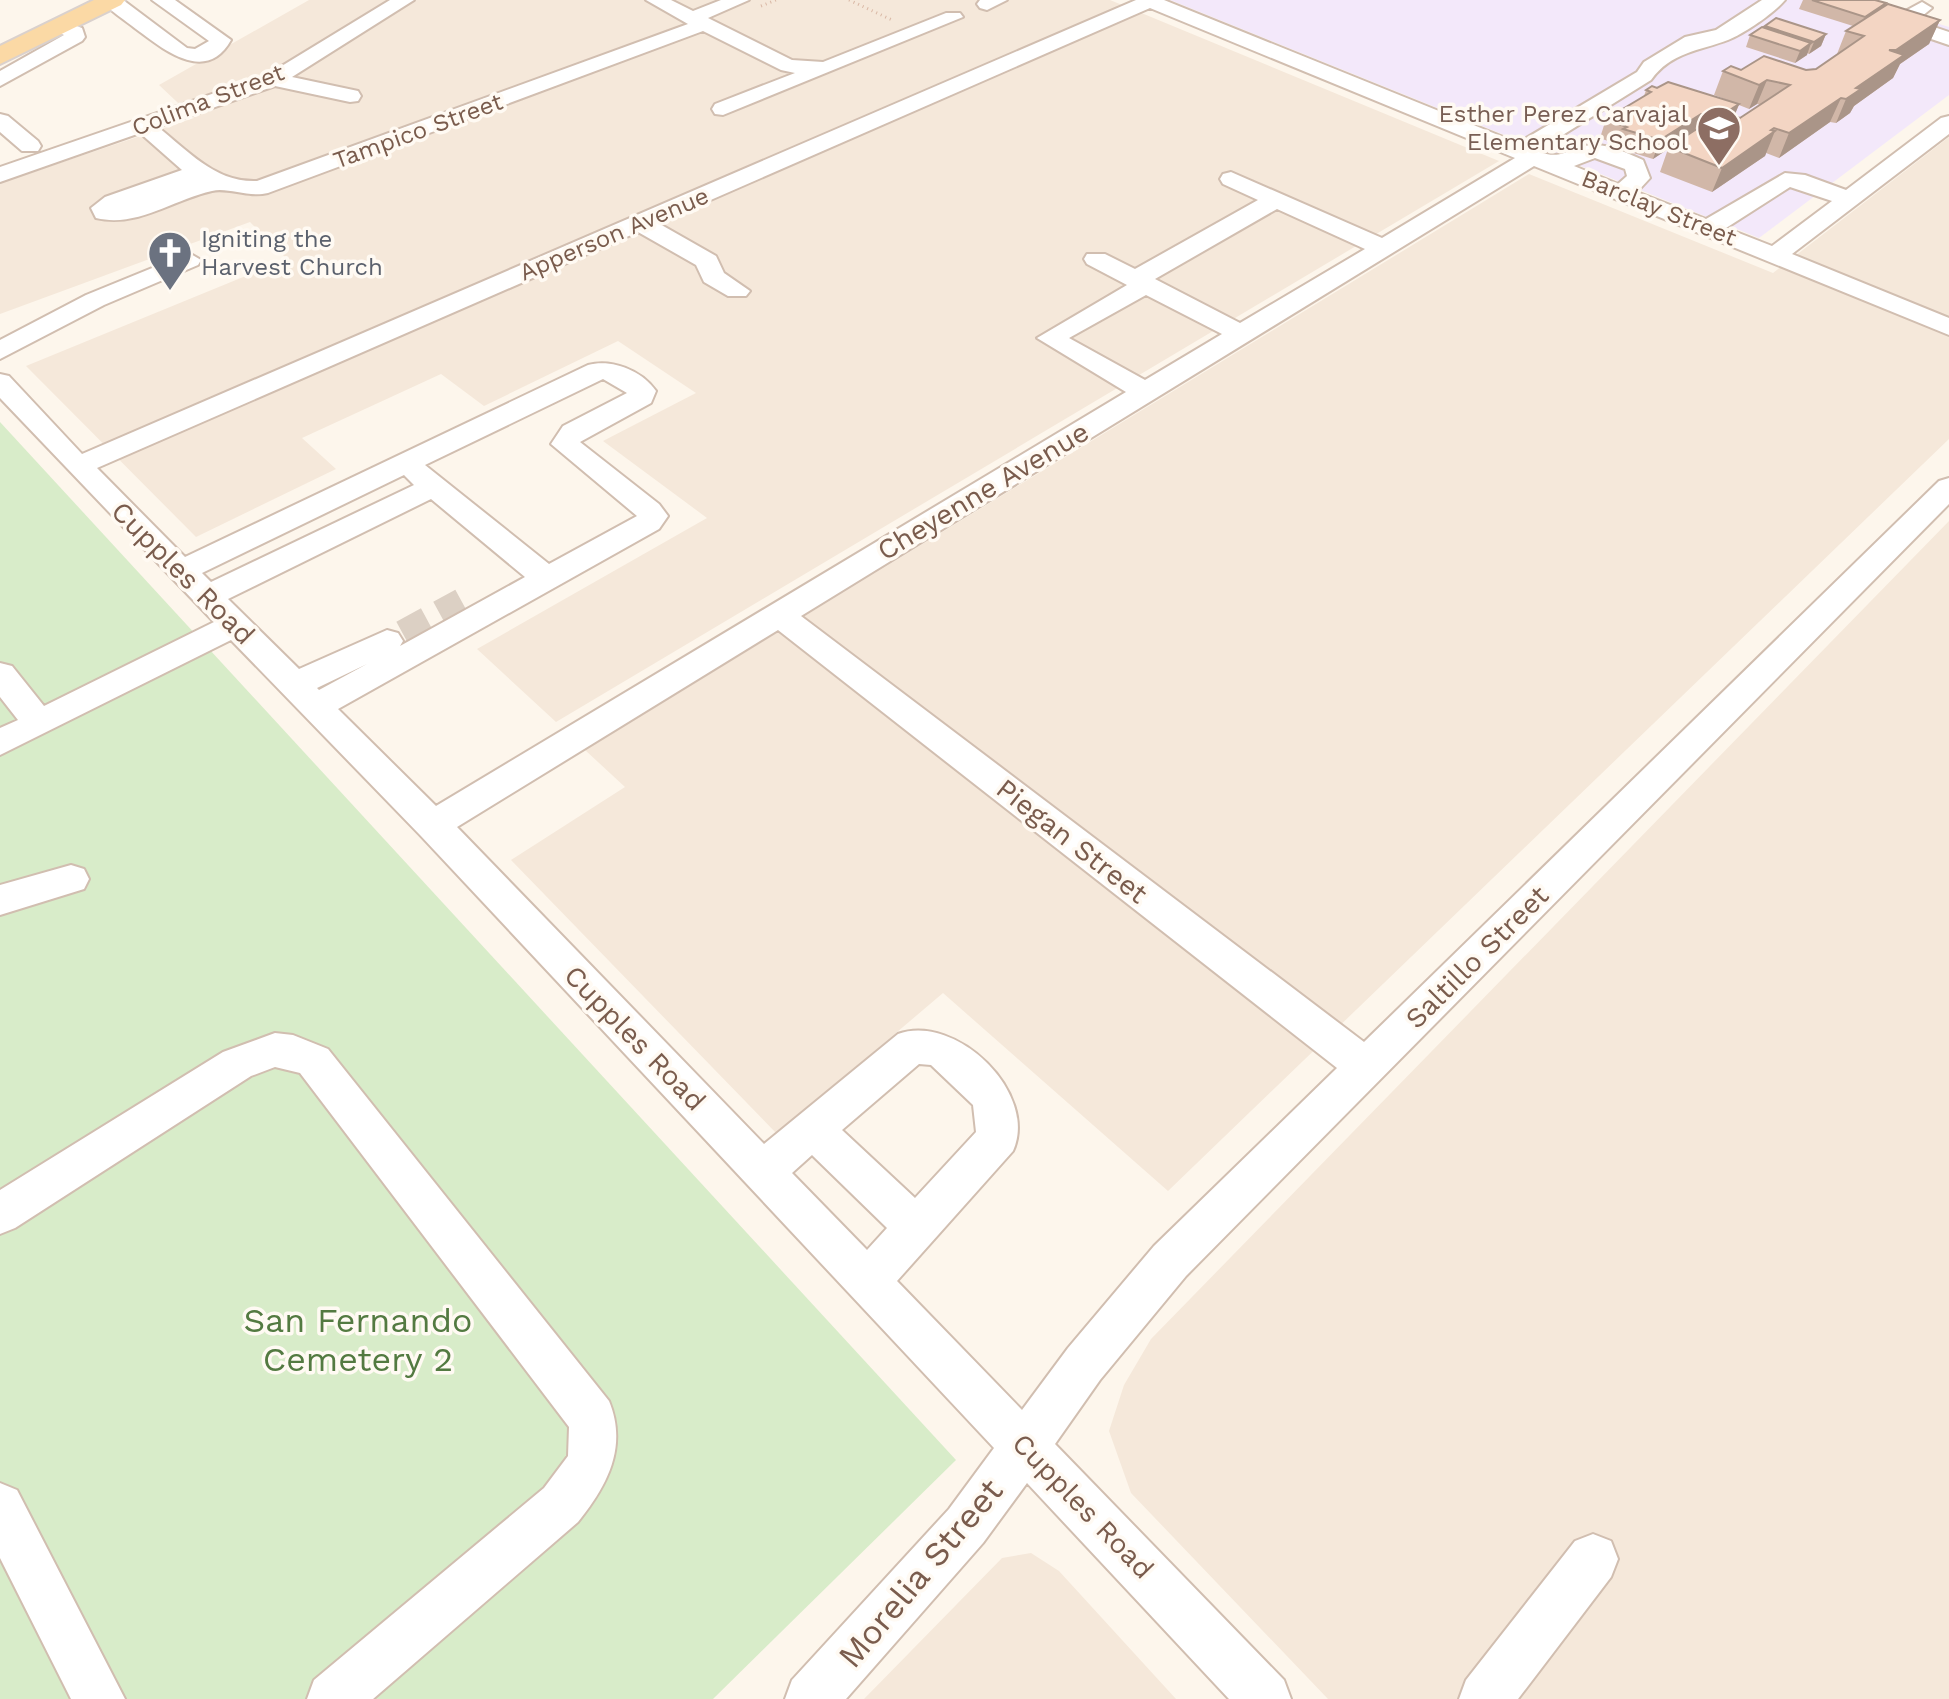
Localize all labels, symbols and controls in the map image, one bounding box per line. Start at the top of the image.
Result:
street label: Colima Street [128,58,288,142]
street label: Tampico Street [329,87,507,175]
place label: Esther Perez Carvajal Elementary School [1438,100,1689,156]
school or university icon: Esther Perez Carvajal Elementary School [1695,104,1743,167]
street label: Barclay Street [1577,164,1741,252]
street label: Apperson Avenue [515,181,713,287]
place label: Igniting the Harvest Church [201,225,383,281]
church icon: Igniting the Harvest Church [146,229,194,292]
street label: Cheyenne Avenue [871,415,1095,567]
street label: Cupples Road [105,495,261,651]
street label: Piegan Street [990,772,1154,910]
street label: Saltillo Street [1399,879,1555,1035]
street label: Cupples Road [557,959,713,1117]
park label: San Fernando Cemetery 2 [244,1300,472,1379]
street label: Cupples Road [1005,1427,1161,1585]
street label: Morelia Street [829,1471,1011,1675]

